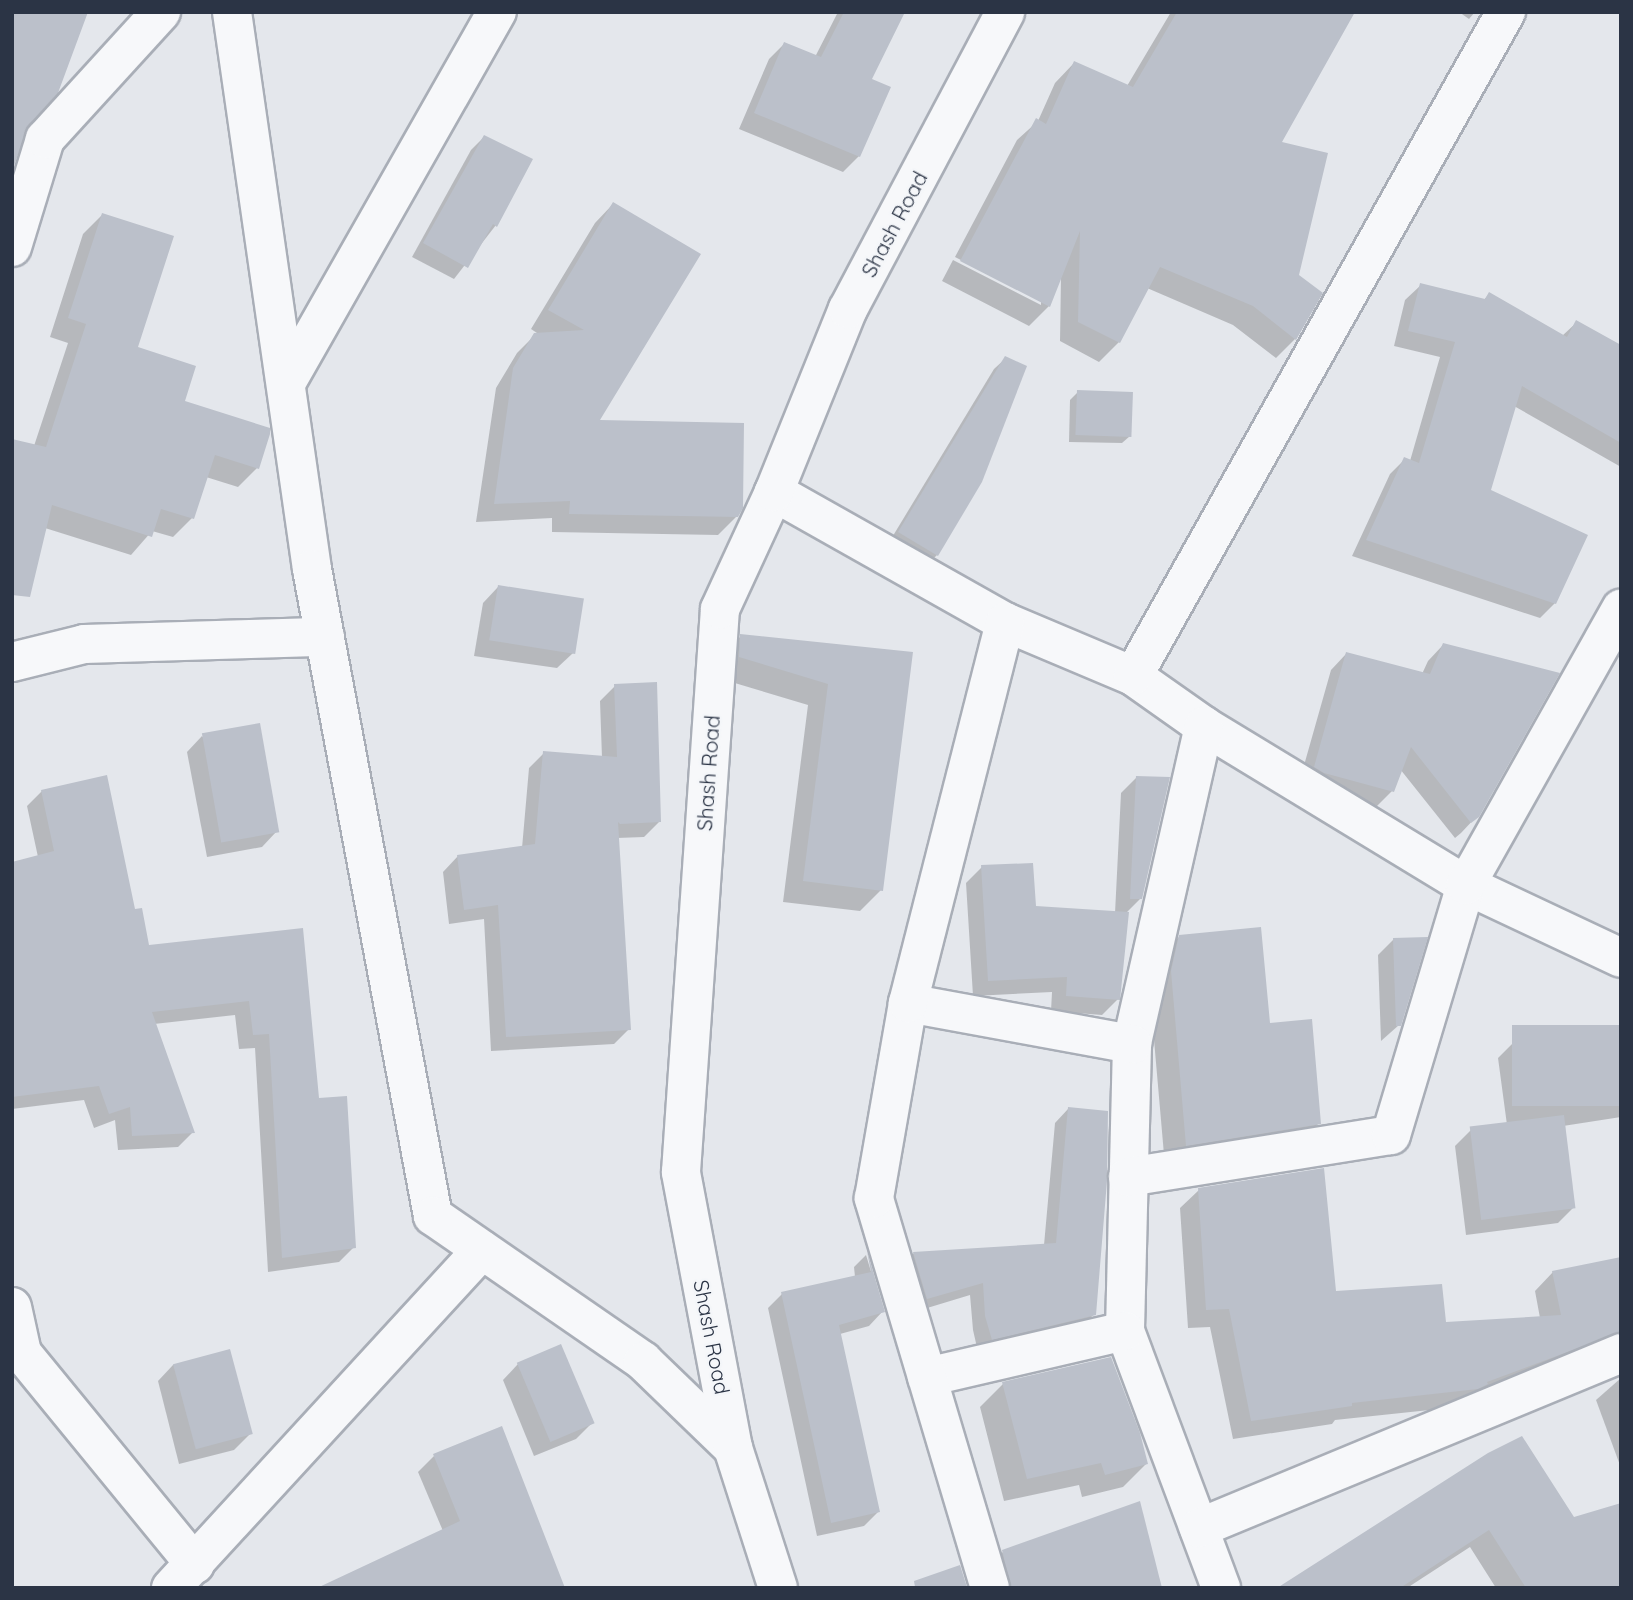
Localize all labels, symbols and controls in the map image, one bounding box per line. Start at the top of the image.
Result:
street label: Shash Road [856,167,932,281]
street label: Shash Road [691,714,725,832]
street label: Shash Road [689,1278,735,1396]

